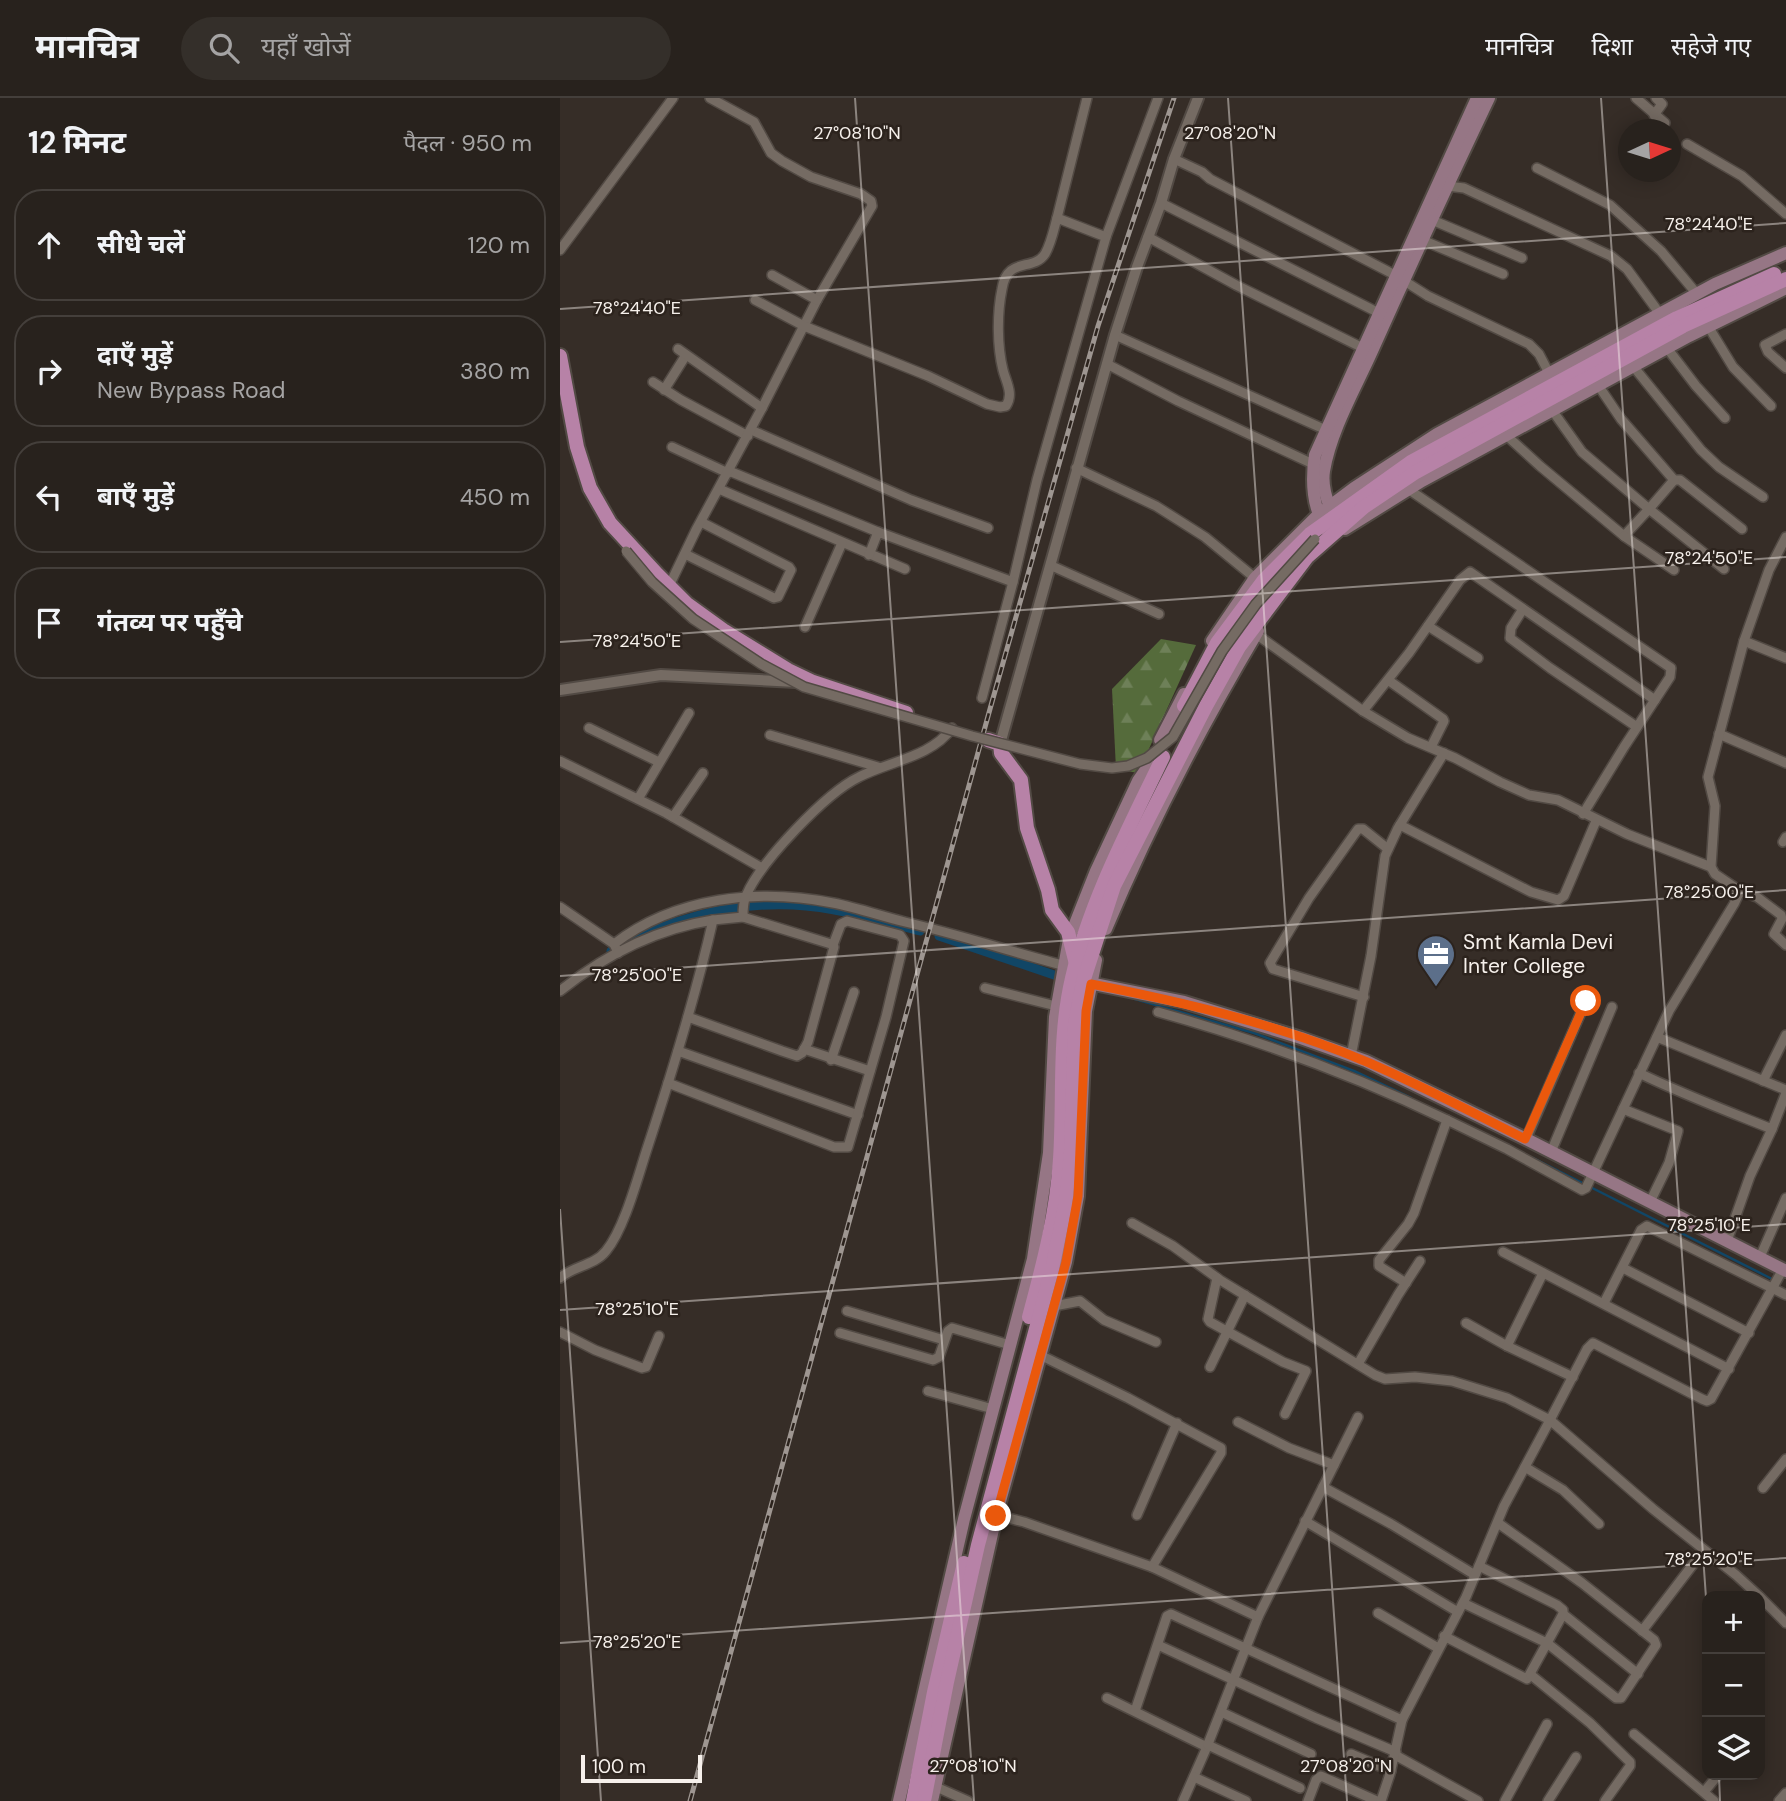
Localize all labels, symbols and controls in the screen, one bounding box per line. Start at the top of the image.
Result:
search box [181,17,671,80]
text: मानचित्र [35,25,139,68]
icon: search [205,29,243,67]
text: यहाँ खोजें [261,30,351,64]
text: मानचित्र [1485,31,1554,62]
text: दिशा [1592,31,1633,62]
text: सहेजे गए [1671,31,1751,62]
north arrow [1618,119,1681,182]
text: 27°08'10"N [813,121,901,145]
text: 27°08'20"N [1184,121,1276,145]
text: 12 मिनट [28,123,126,162]
text: पैदल · 950 m [404,128,532,158]
text: 78°24'40"E [1665,212,1753,236]
icon: ahead [30,226,68,264]
text: सीधे चलें [97,227,185,261]
text: 120 m [467,230,530,260]
text: 78°24'40"E [593,296,681,320]
text: दाएँ मुड़ें [97,338,173,372]
icon: right [30,352,68,390]
text: 380 m [460,356,530,386]
text: New Bypass Road [97,375,286,405]
icon: left [30,478,68,516]
text: बाएँ मुड़ें [97,479,174,513]
text: 450 m [460,482,530,512]
text: 78°24'50"E [1665,546,1753,570]
icon: arrive [30,604,68,642]
text: गंतव्य पर पहुँचे [97,605,243,639]
text: 78°24'50"E [593,629,681,653]
text: 78°25'00"E [1664,880,1754,904]
place label: Smt Kamla Devi Inter College [1463,928,1613,980]
office icon: Smt Kamla Devi Inter College [1415,933,1457,988]
text: 78°25'00"E [592,963,682,987]
route start [1570,985,1601,1016]
text: 78°25'10"E [1667,1213,1751,1237]
text: 78°25'10"E [595,1297,679,1321]
route end [980,1500,1011,1531]
text: 78°25'20"E [1665,1547,1753,1571]
map controls [1702,1591,1765,1780]
button: + [1702,1591,1765,1654]
text: 78°25'20"E [593,1630,681,1654]
button: − [1702,1654,1765,1717]
button: layers [1702,1717,1765,1780]
scale bar [581,1752,702,1784]
text: 100 m [592,1754,646,1779]
text: 27°08'10"N [929,1754,1017,1778]
text: 27°08'20"N [1300,1754,1392,1778]

